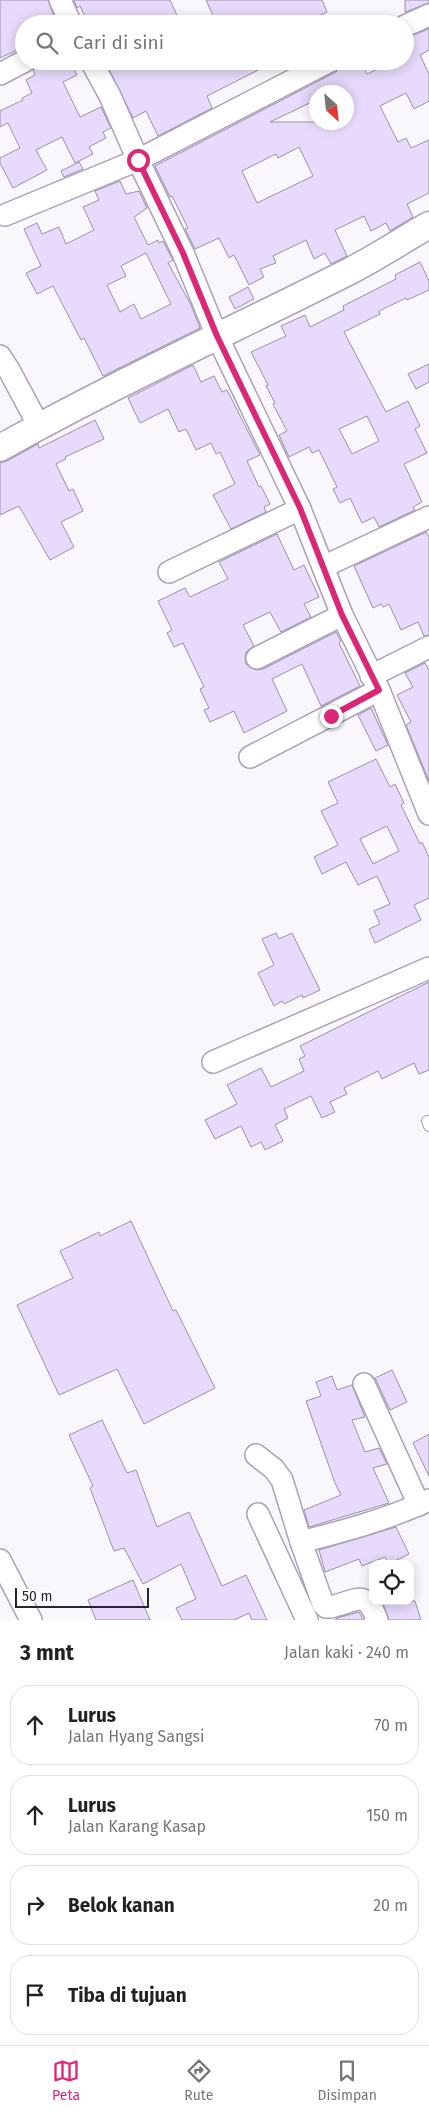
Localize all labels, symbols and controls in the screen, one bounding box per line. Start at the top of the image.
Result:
search box [15,15,414,70]
icon: search [33,29,61,57]
text: Cari di sini [73,31,164,54]
north arrow [309,85,354,130]
route start [127,149,150,172]
route end [320,705,343,728]
map controls [369,1560,414,1605]
button: locate [369,1560,414,1605]
scale bar [15,1585,149,1608]
text: 50 m [22,1588,53,1605]
text: 3 mnt [20,1640,74,1666]
text: Jalan kaki · 240 m [284,1643,409,1662]
text: Lurus [68,1704,116,1727]
icon: ahead [21,1711,49,1739]
text: 70 m [374,1716,408,1735]
text: Jalan Hyang Sangsi [68,1727,204,1746]
text: Lurus [68,1794,116,1817]
icon: ahead [21,1801,49,1829]
text: 150 m [366,1806,408,1825]
text: Jalan Karang Kasap [68,1817,206,1836]
icon: right [21,1891,49,1919]
text: Belok kanan [68,1894,175,1917]
text: 20 m [373,1896,408,1915]
icon: arrive [21,1981,49,2009]
text: Tiba di tujuan [68,1984,187,2007]
tab: Peta [52,2057,80,2104]
tab: Rute [184,2057,213,2104]
tab: Disimpan [317,2057,377,2104]

